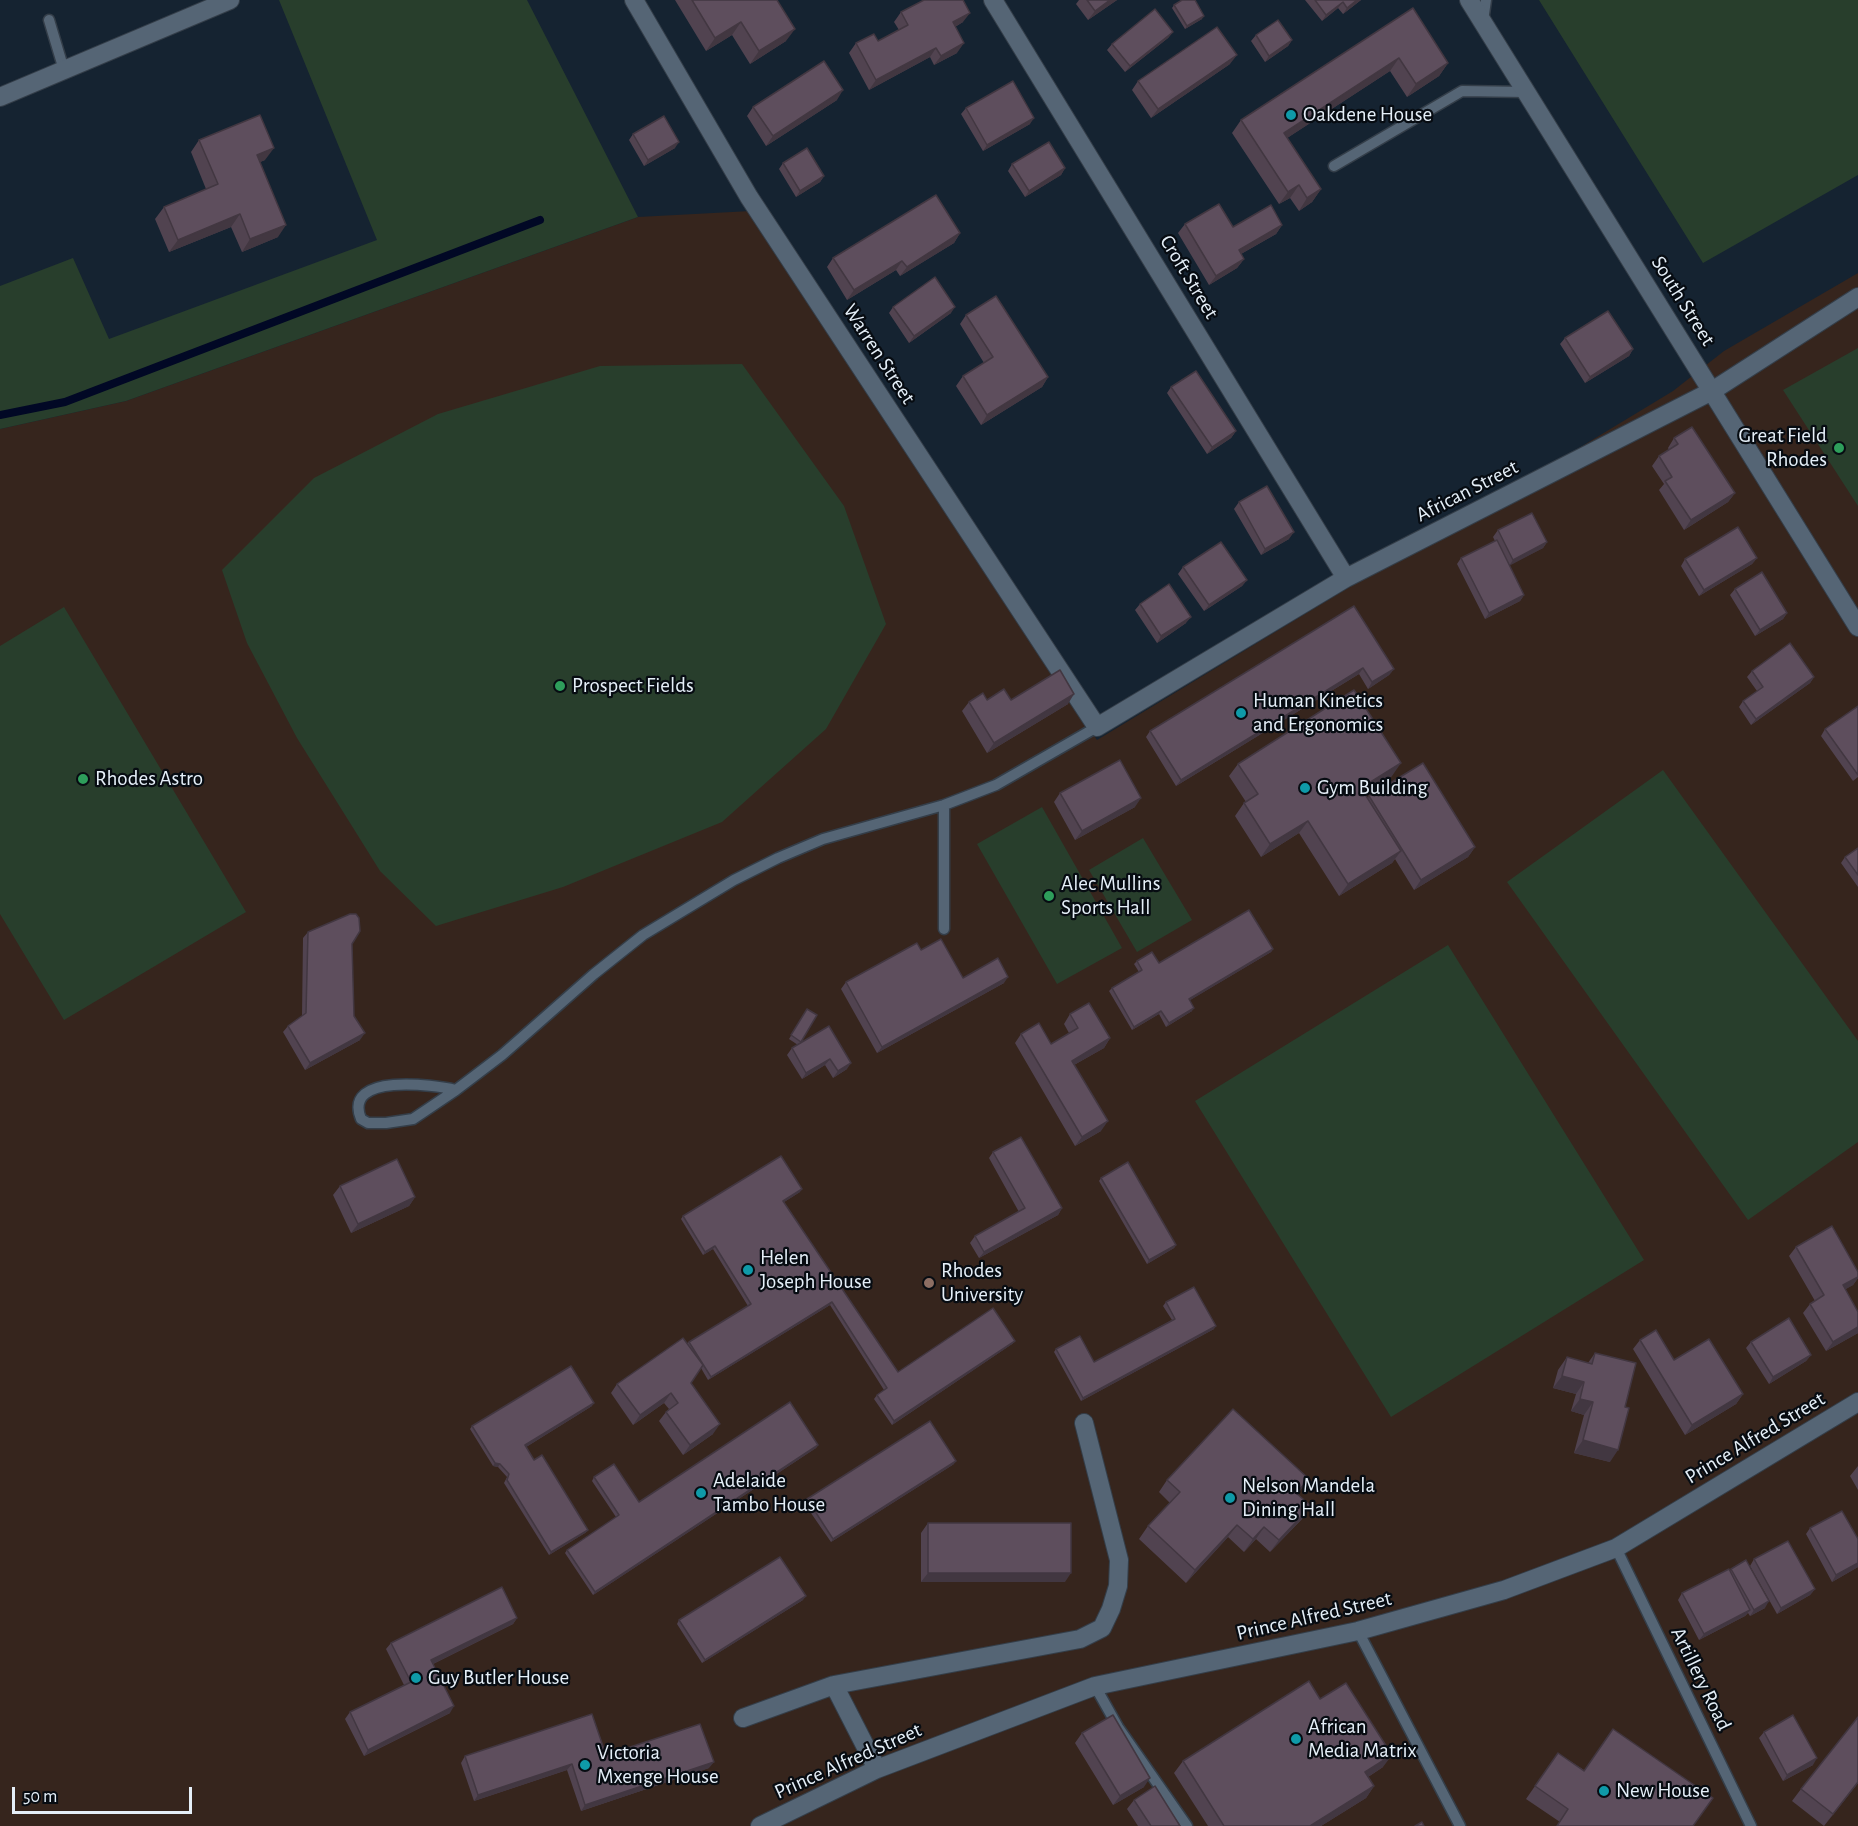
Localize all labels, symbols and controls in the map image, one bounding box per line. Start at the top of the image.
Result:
place label: Oakdene House [1303,102,1432,128]
marker: Oakdene House [1284,108,1298,122]
street label: Croft Street [1154,231,1224,323]
street label: South Street [1646,251,1720,351]
street label: Warren Street [837,299,921,409]
place label: Great Field Rhodes [1739,423,1827,473]
marker: Great Field Rhodes [1832,441,1846,455]
street label: African Street [1412,454,1522,528]
place label: Prospect Fields [572,673,694,699]
marker: Prospect Fields [553,679,567,693]
place label: Human Kinetics and Ergonomics [1253,688,1383,738]
marker: Human Kinetics and Ergonomics [1234,706,1248,720]
place label: Rhodes Astro [95,766,203,792]
marker: Rhodes Astro [76,772,90,786]
place label: Gym Building [1317,775,1428,801]
marker: Gym Building [1298,781,1312,795]
place label: Alec Mullins Sports Hall [1061,871,1160,921]
marker: Alec Mullins Sports Hall [1042,889,1056,903]
place label: Helen Joseph House [760,1245,871,1295]
place label: Rhodes University [941,1258,1023,1308]
marker: Helen Joseph House [741,1263,755,1277]
marker: Rhodes University [922,1276,936,1290]
street label: Prince Alfred Street [1681,1386,1829,1490]
place label: Adelaide Tambo House [713,1468,825,1518]
place label: Nelson Mandela Dining Hall [1242,1473,1375,1523]
marker: Adelaide Tambo House [694,1486,708,1500]
marker: Nelson Mandela Dining Hall [1223,1491,1237,1505]
street label: Prince Alfred Street [1234,1586,1394,1646]
street label: Artillery Road [1665,1623,1737,1735]
place label: Guy Butler House [428,1665,569,1691]
marker: Guy Butler House [409,1671,423,1685]
place label: African Media Matrix [1308,1714,1417,1764]
street label: Prince Alfred Street [770,1717,926,1805]
marker: African Media Matrix [1289,1732,1303,1746]
place label: Victoria Mxenge House [597,1740,719,1790]
marker: Victoria Mxenge House [578,1758,592,1772]
scale bar [15,1775,195,1813]
place label: New House [1616,1778,1710,1804]
marker: New House [1597,1784,1611,1798]
text: 50 m [23,1788,57,1806]

